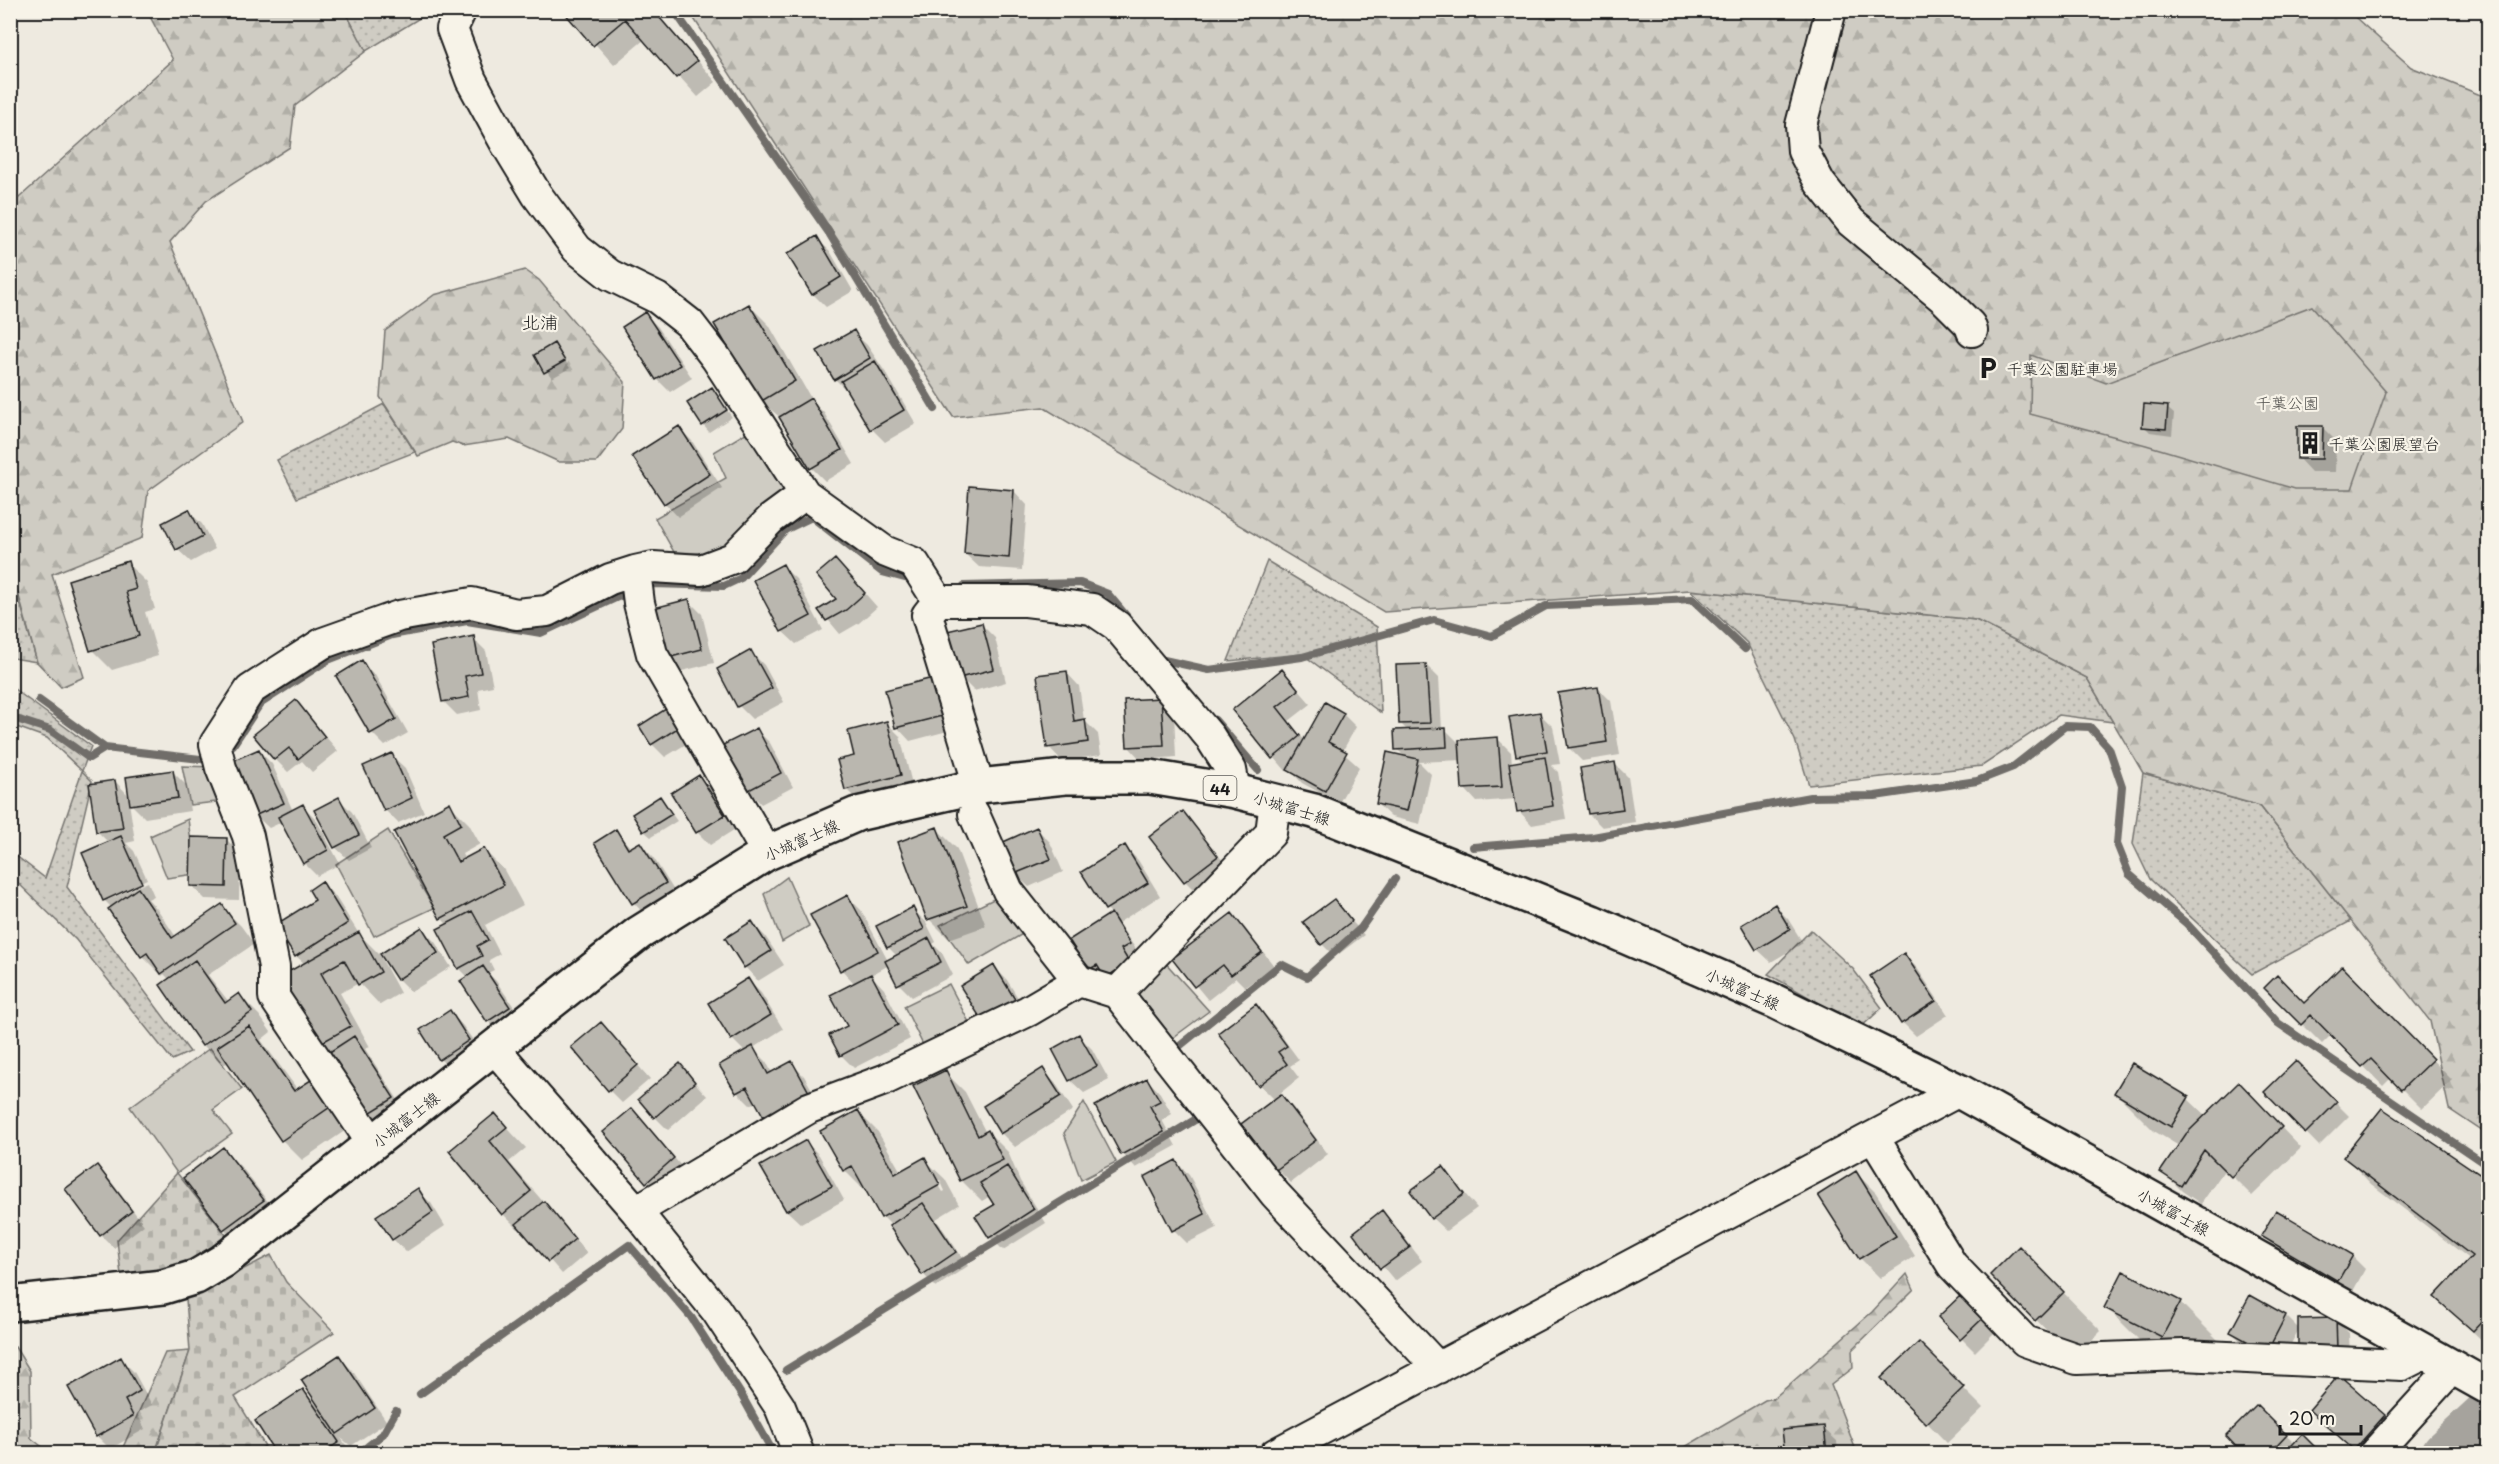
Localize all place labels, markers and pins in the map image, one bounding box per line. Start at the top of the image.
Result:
parking icon: 千葉公園駐車場 [1975,355,2001,381]
place label: 千葉公園駐車場 [2006,356,2118,380]
building icon: 千葉公園展望台 [2297,430,2323,456]
place label: 千葉公園展望台 [2328,431,2440,455]

